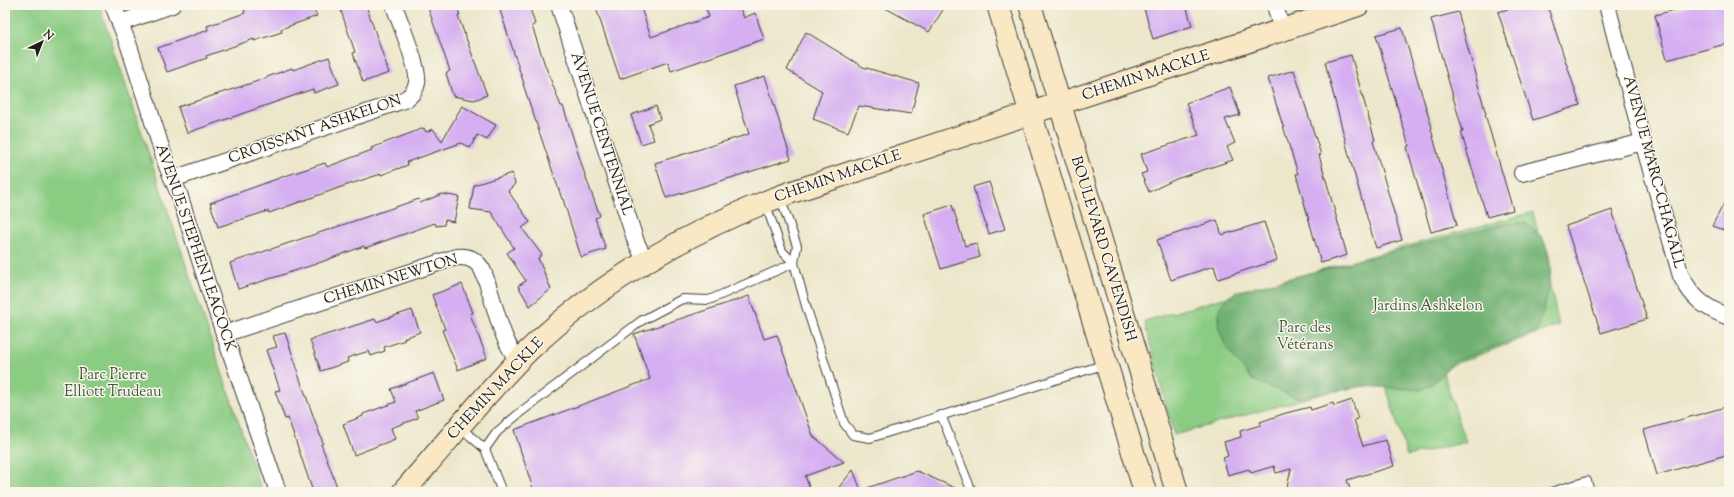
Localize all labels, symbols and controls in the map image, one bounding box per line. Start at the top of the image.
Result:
north arrow [22,22,62,62]
text: N [39,26,57,44]
street label: CHEMIN MACKLE [1079,45,1213,107]
street label: AVENUE CENTENNIAL [565,50,637,218]
street label: AVENUE MARC-CHAGALL [1617,73,1689,271]
street label: CROISSANT ASHKELON [226,90,404,170]
street label: AVENUE STEPHEN LEACOCK [150,141,240,355]
street label: CHEMIN MACKLE [772,145,904,209]
street label: BOULEVARD CAVENDISH [1065,154,1141,344]
street label: CHEMIN NEWTON [321,250,461,310]
park label: Jardins Ashkelon [1372,296,1483,317]
park label: Parc des Vétérans [1277,318,1334,356]
street label: CHEMIN MACKLE [443,333,549,445]
park label: Parc Pierre Elliott Trudeau [64,365,162,403]

